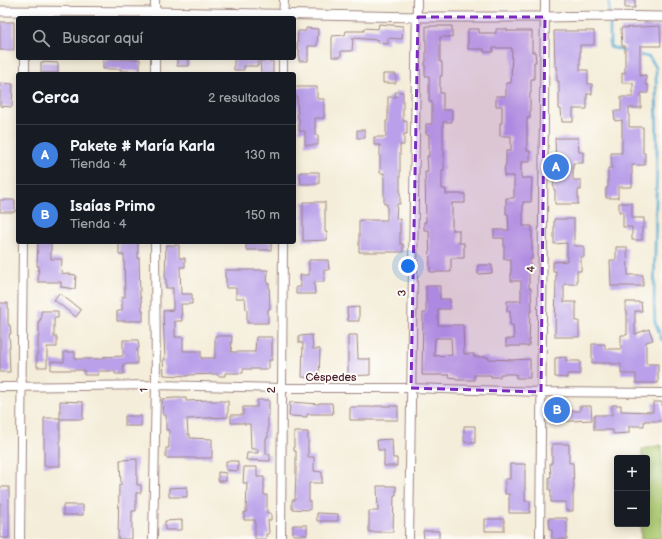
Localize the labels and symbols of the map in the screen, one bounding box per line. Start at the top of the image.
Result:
pin: A [543,152,569,182]
your location [398,256,418,276]
street label: 4 [524,265,538,272]
street label: 3 [395,289,409,296]
street label: Céspedes [305,371,357,384]
street label: 2 [265,386,278,393]
street label: 1 [137,388,151,392]
pin: B [544,395,570,425]

